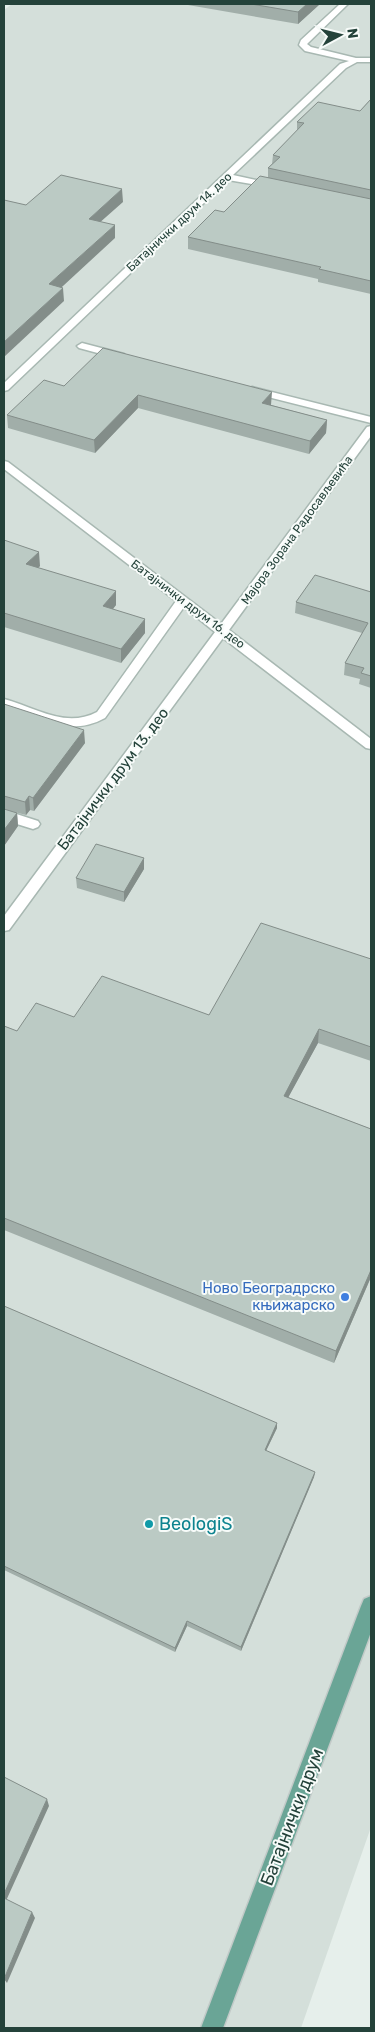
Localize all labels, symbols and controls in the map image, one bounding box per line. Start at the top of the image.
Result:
north arrow [315,10,365,60]
text: N [343,27,361,40]
street label: Батајнички друм 14. део [123,169,235,275]
street label: Мајора Зорана Радосављевића [238,453,356,607]
street label: Батајнички друм 16. део [128,557,248,651]
street label: Батајнички друм 13. део [54,704,172,854]
place label: Ново Београдрско књижарско [202,1279,335,1314]
marker: Ново Београдрско књижарско [339,1291,351,1303]
place label: BeologiS [159,1513,232,1535]
marker: BeologiS [143,1518,155,1530]
street label: Батајнички друм [256,1745,328,1889]

